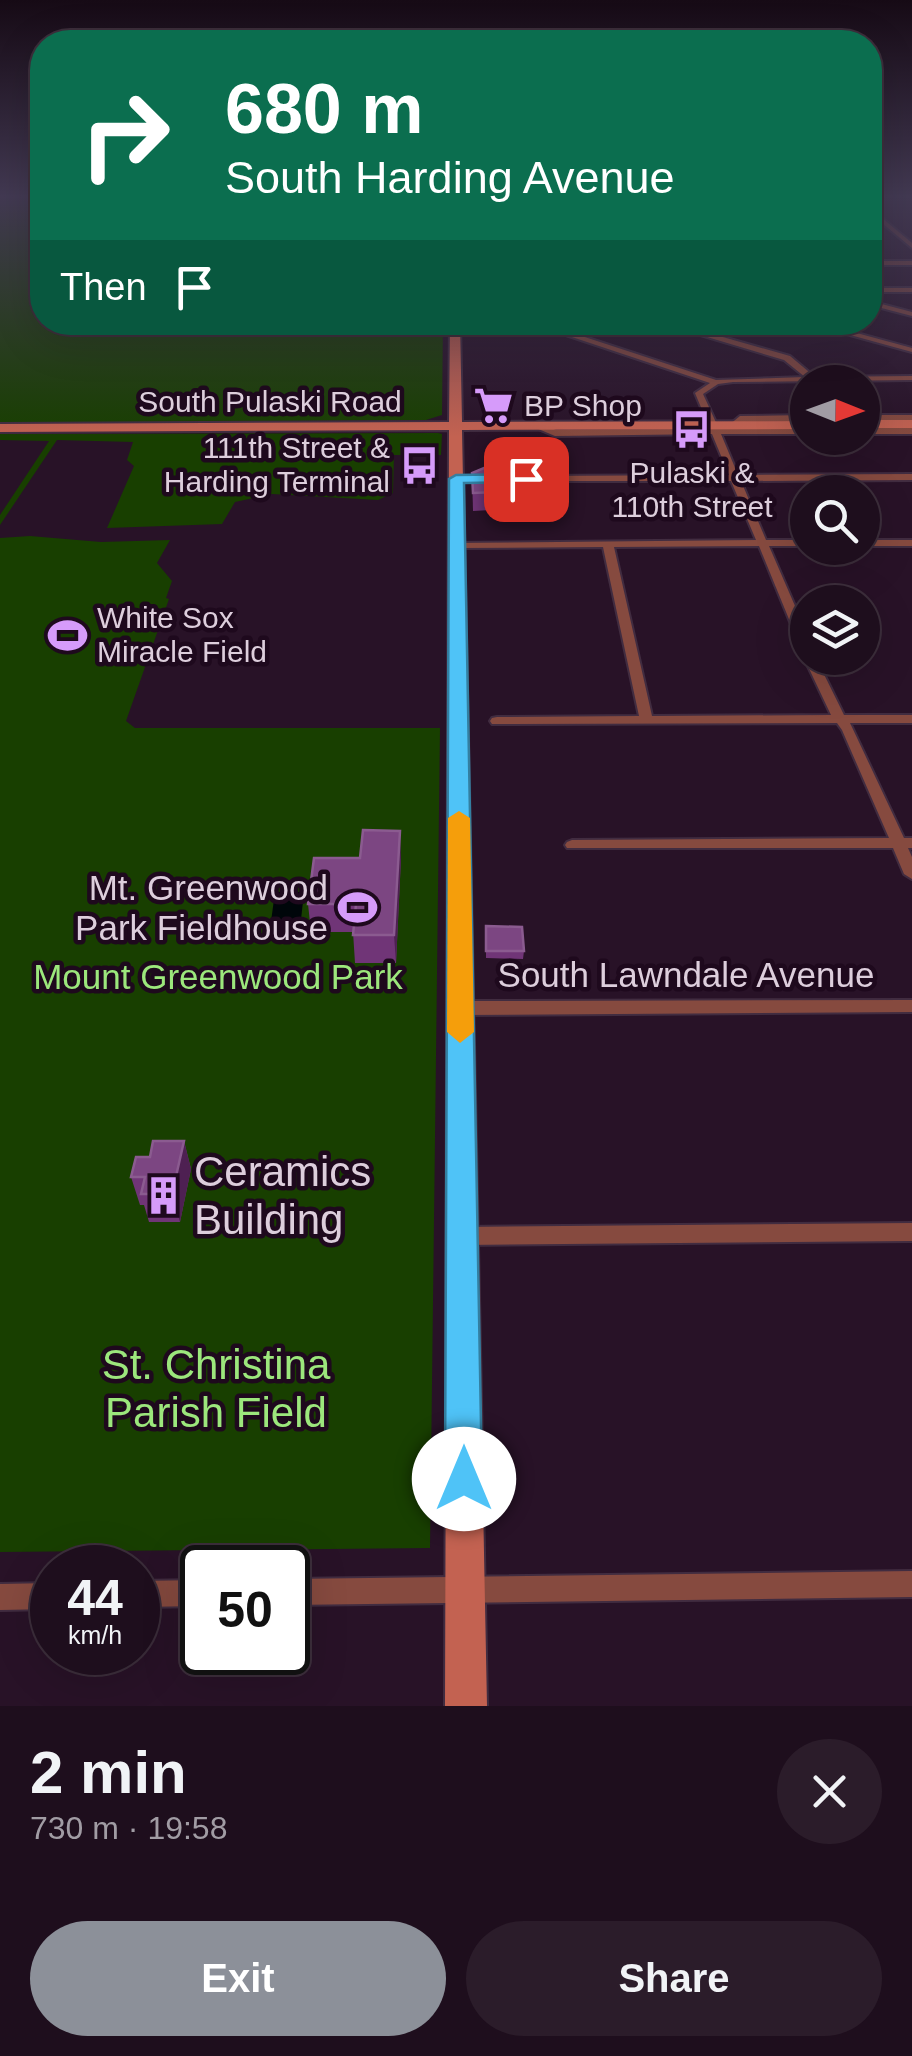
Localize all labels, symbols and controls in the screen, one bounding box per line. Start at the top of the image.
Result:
icon: right [60,70,190,200]
text: 680 m [225,70,423,148]
text: South Harding Avenue [225,152,675,203]
icon: arrive [167,260,222,315]
text: Then [60,266,147,308]
north arrow [790,365,880,455]
map controls [790,365,880,675]
street label: South Pulaski Road [138,385,402,418]
supermarket icon: BP Shop [473,385,515,427]
place label: BP Shop [524,389,642,422]
bus stop icon: Pulaski & 110th Street [671,408,713,450]
place label: 111th Street & Harding Terminal [164,431,390,498]
pin [484,437,569,522]
bus stop icon: 111th Street & Harding Terminal [399,444,441,486]
icon: arrive [499,452,554,507]
place label: Pulaski & 110th Street [611,456,773,523]
button: search [790,475,880,565]
button: layers [790,585,880,675]
place label: White Sox Miracle Field [97,601,267,668]
sports icon: White Sox Miracle Field [46,614,88,656]
place label: Mt. Greenwood Park Fieldhouse [75,868,328,947]
sports icon: Mt. Greenwood Park Fieldhouse [337,887,379,929]
street label: South Lawndale Avenue [498,955,874,994]
park label: Mount Greenwood Park [33,957,403,996]
place label: Ceramics Building [194,1148,371,1243]
building icon: Ceramics Building [143,1174,185,1216]
park label: St. Christina Parish Field [102,1341,331,1436]
position arrow [412,1427,516,1531]
speed limit sign: 50 [180,1545,310,1675]
text: 44 [67,1570,123,1626]
text: km/h [68,1621,122,1649]
text: 2 min [30,1739,187,1806]
button: close [777,1739,882,1844]
text: 730 m · 19:58 [30,1810,227,1846]
button: Exit [30,1921,446,2036]
button: Share [466,1921,882,2036]

